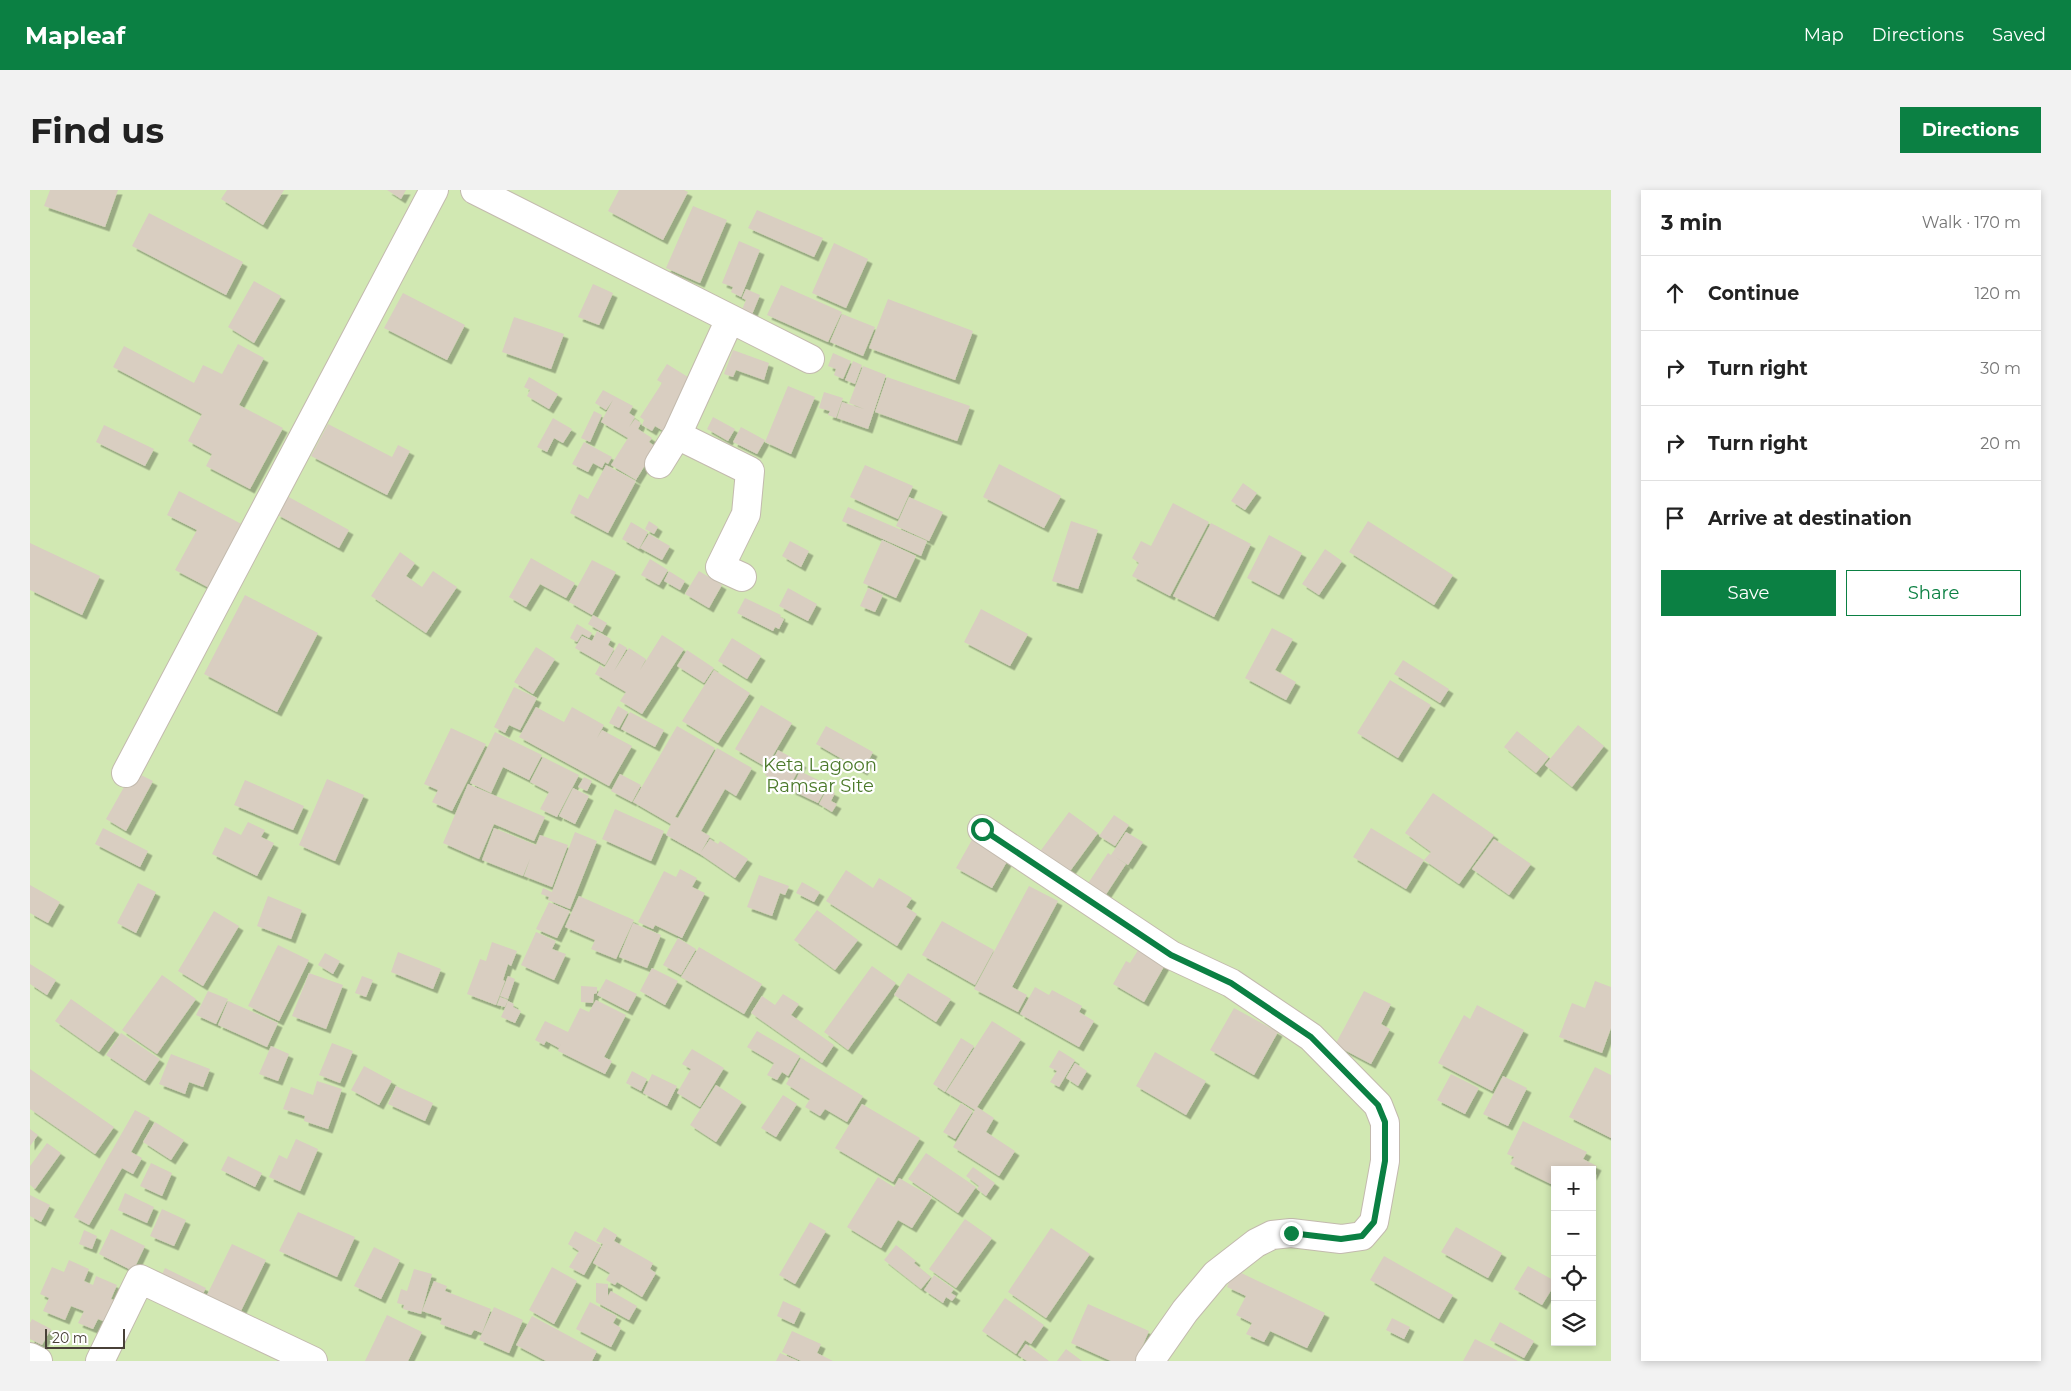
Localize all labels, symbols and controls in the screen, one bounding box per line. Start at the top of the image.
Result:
text: Mapleaf [25,21,125,50]
text: Map [1804,24,1844,46]
text: Directions [1872,24,1964,46]
text: Saved [1992,24,2046,46]
button: Directions [1900,107,2041,153]
text: Find us [30,109,164,152]
text: 3 min [1661,210,1722,235]
text: Walk · 170 m [1922,213,2021,232]
icon: ahead [1661,279,1689,307]
text: Continue [1708,282,1799,305]
text: 120 m [1974,284,2021,303]
icon: right [1661,354,1689,382]
text: Turn right [1708,357,1808,380]
text: 30 m [1980,359,2021,378]
icon: right [1661,429,1689,457]
text: Turn right [1708,432,1808,455]
text: 20 m [1980,434,2021,453]
icon: arrive [1661,504,1689,532]
text: Arrive at destination [1708,507,1912,530]
button: Save [1661,570,1836,616]
button: Share [1846,570,2021,616]
park label: Keta Lagoon Ramsar Site [763,754,877,797]
route start [971,818,994,841]
map controls [1551,1166,1596,1346]
button: + [1551,1166,1596,1211]
button: − [1551,1211,1596,1256]
route end [1280,1222,1303,1245]
button: locate [1551,1256,1596,1301]
button: layers [1551,1301,1596,1346]
scale bar [45,1326,125,1349]
text: 20 m [52,1329,88,1347]

